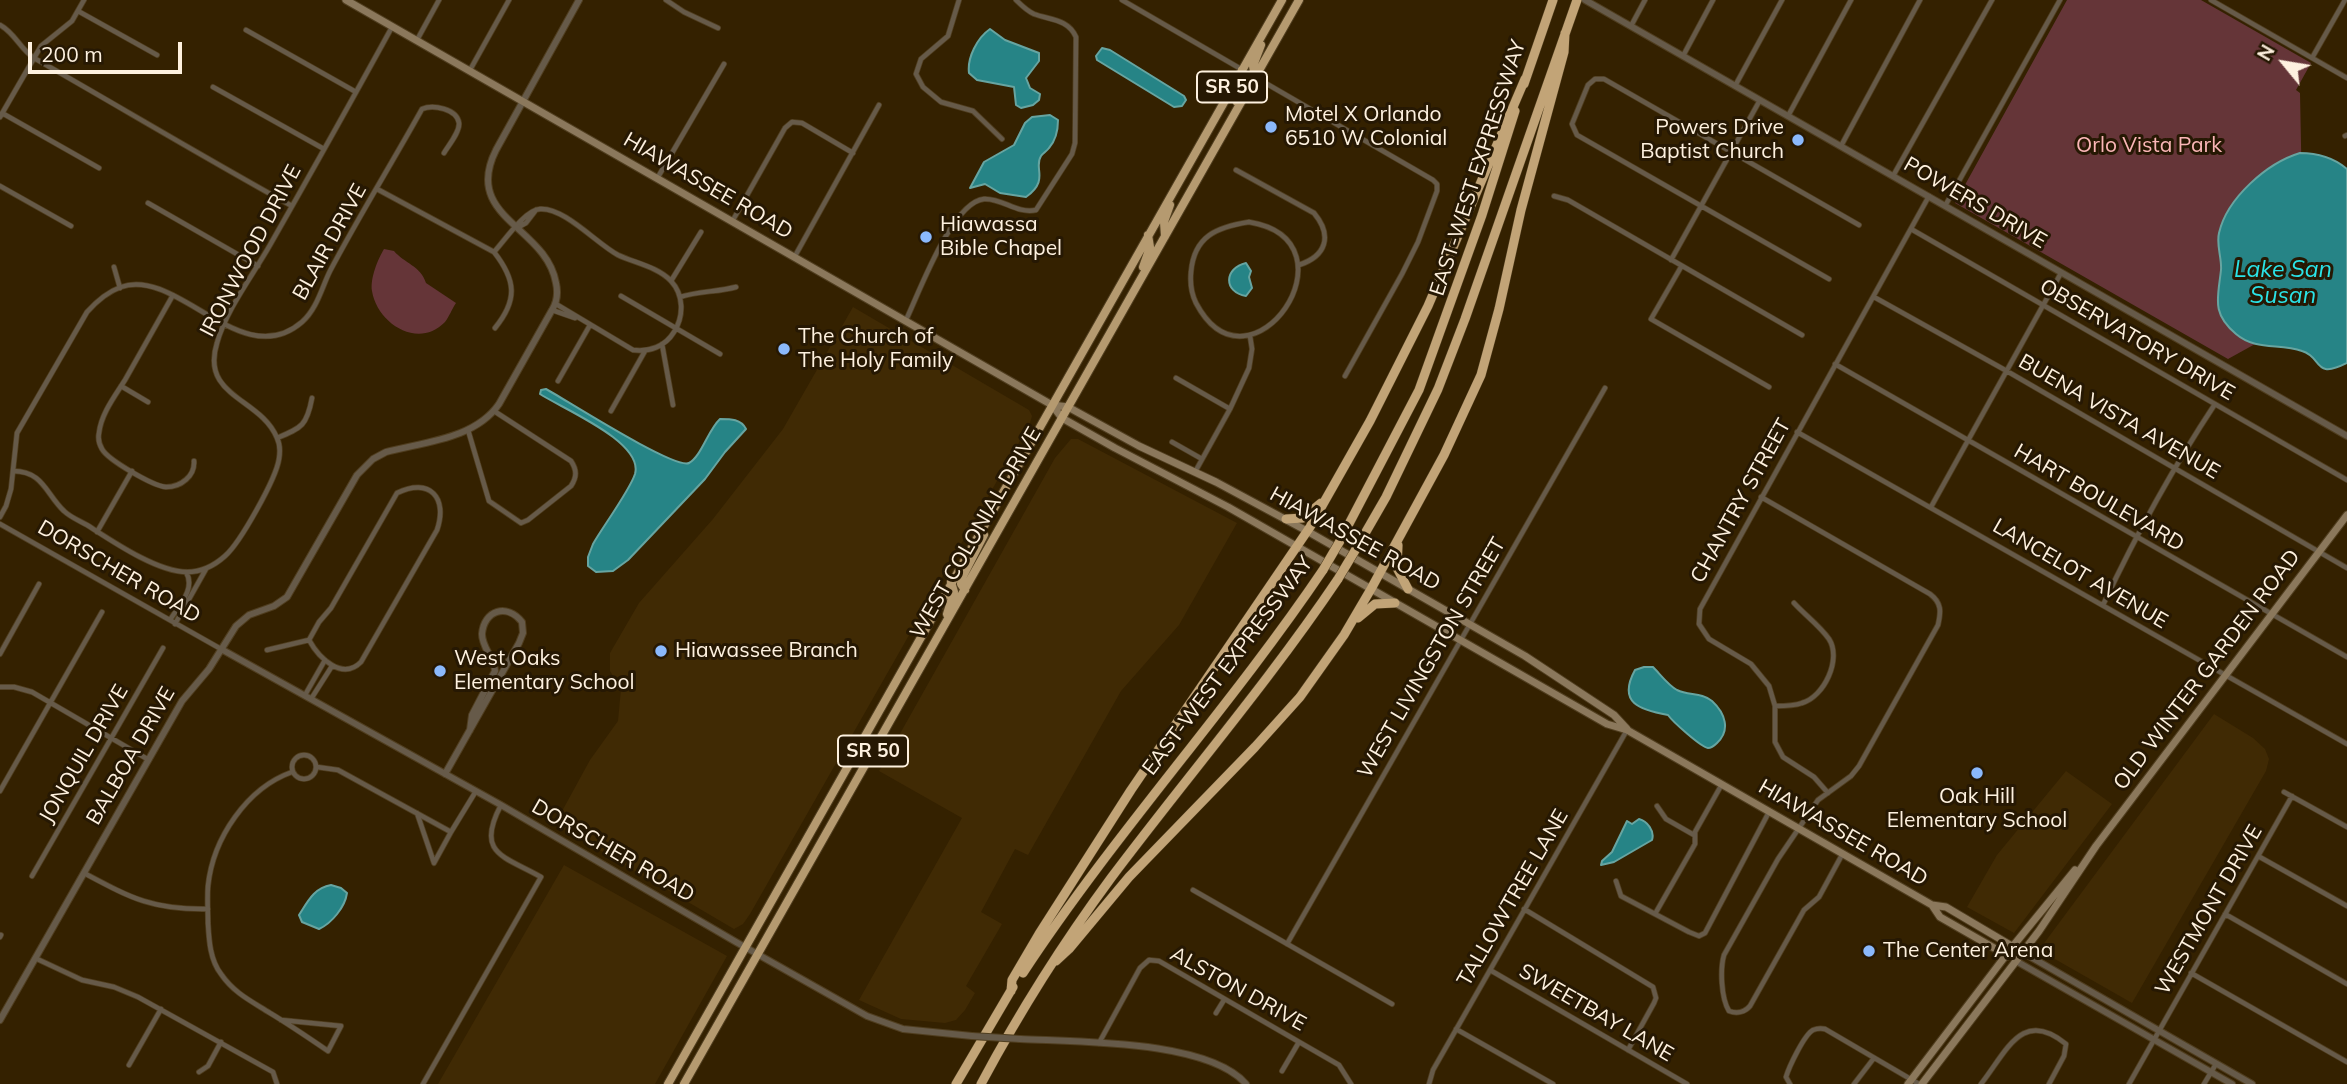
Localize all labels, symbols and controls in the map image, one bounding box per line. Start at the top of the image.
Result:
scale bar [32,28,186,72]
north arrow [2249,28,2319,98]
street label: EAST-WEST EXPRESSWAY [1425,37,1531,299]
text: N [2252,40,2280,65]
text: 200 m [41,41,103,67]
road number: SR 50 [1197,72,1267,102]
place label: Motel X Orlando 6510 W Colonial [1285,102,1447,152]
place label: Powers Drive Baptist Church [1640,115,1784,165]
marker: Motel X Orlando 6510 W Colonial [1263,119,1279,135]
street label: HIAWASSEE ROAD [619,127,797,245]
marker: Powers Drive Baptist Church [1790,132,1806,148]
park label: Orlo Vista Park [2076,133,2222,159]
street label: POWERS DRIVE [1899,152,2051,254]
street label: IRONWOOD DRIVE [195,161,307,341]
street label: BLAIR DRIVE [288,180,372,304]
place label: Hiawassa Bible Chapel [940,212,1062,262]
marker: Hiawassa Bible Chapel [918,229,934,245]
water label: Lake San Susan [2234,256,2332,310]
street label: OBSERVATORY DRIVE [2035,274,2239,406]
place label: The Church of The Holy Family [798,324,953,374]
marker: The Church of The Holy Family [776,341,792,357]
street label: BUENA VISTA AVENUE [2014,349,2224,485]
street label: CHANTRY STREET [1685,414,1797,588]
street label: WEST COLONIAL DRIVE [905,423,1047,643]
street label: HART BOULEVARD [2009,439,2189,557]
street label: HIAWASSEE ROAD [1265,482,1445,596]
street label: LANCELOT AVENUE [1988,514,2172,634]
street label: DORSCHER ROAD [33,515,205,629]
street label: WEST LIVINGSTON STREET [1353,533,1511,783]
street label: OLD WINTER GARDEN ROAD [2108,545,2306,795]
street label: EAST-WEST EXPRESSWAY [1137,552,1319,780]
place label: Hiawassee Branch [675,638,858,664]
marker: Hiawassee Branch [653,643,669,659]
place label: West Oaks Elementary School [454,646,635,696]
marker: West Oaks Elementary School [432,663,448,679]
street label: JONQUIL DRIVE [34,680,134,828]
street label: BALBOA DRIVE [81,683,181,829]
road number: SR 50 [838,736,908,766]
marker: Oak Hill Elementary School [1969,765,1985,781]
street label: HIAWASSEE ROAD [1754,774,1932,892]
place label: Oak Hill Elementary School [1887,784,2067,834]
street label: DORSCHER ROAD [527,794,699,908]
street label: TALLOWTREE LANE [1452,805,1574,991]
street label: WESTMONT DRIVE [2150,821,2268,999]
place label: The Center Arena [1883,938,2053,964]
street label: ALSTON DRIVE [1166,941,1310,1037]
marker: The Center Arena [1861,943,1877,959]
street label: SWEETBAY LANE [1514,959,1678,1067]

